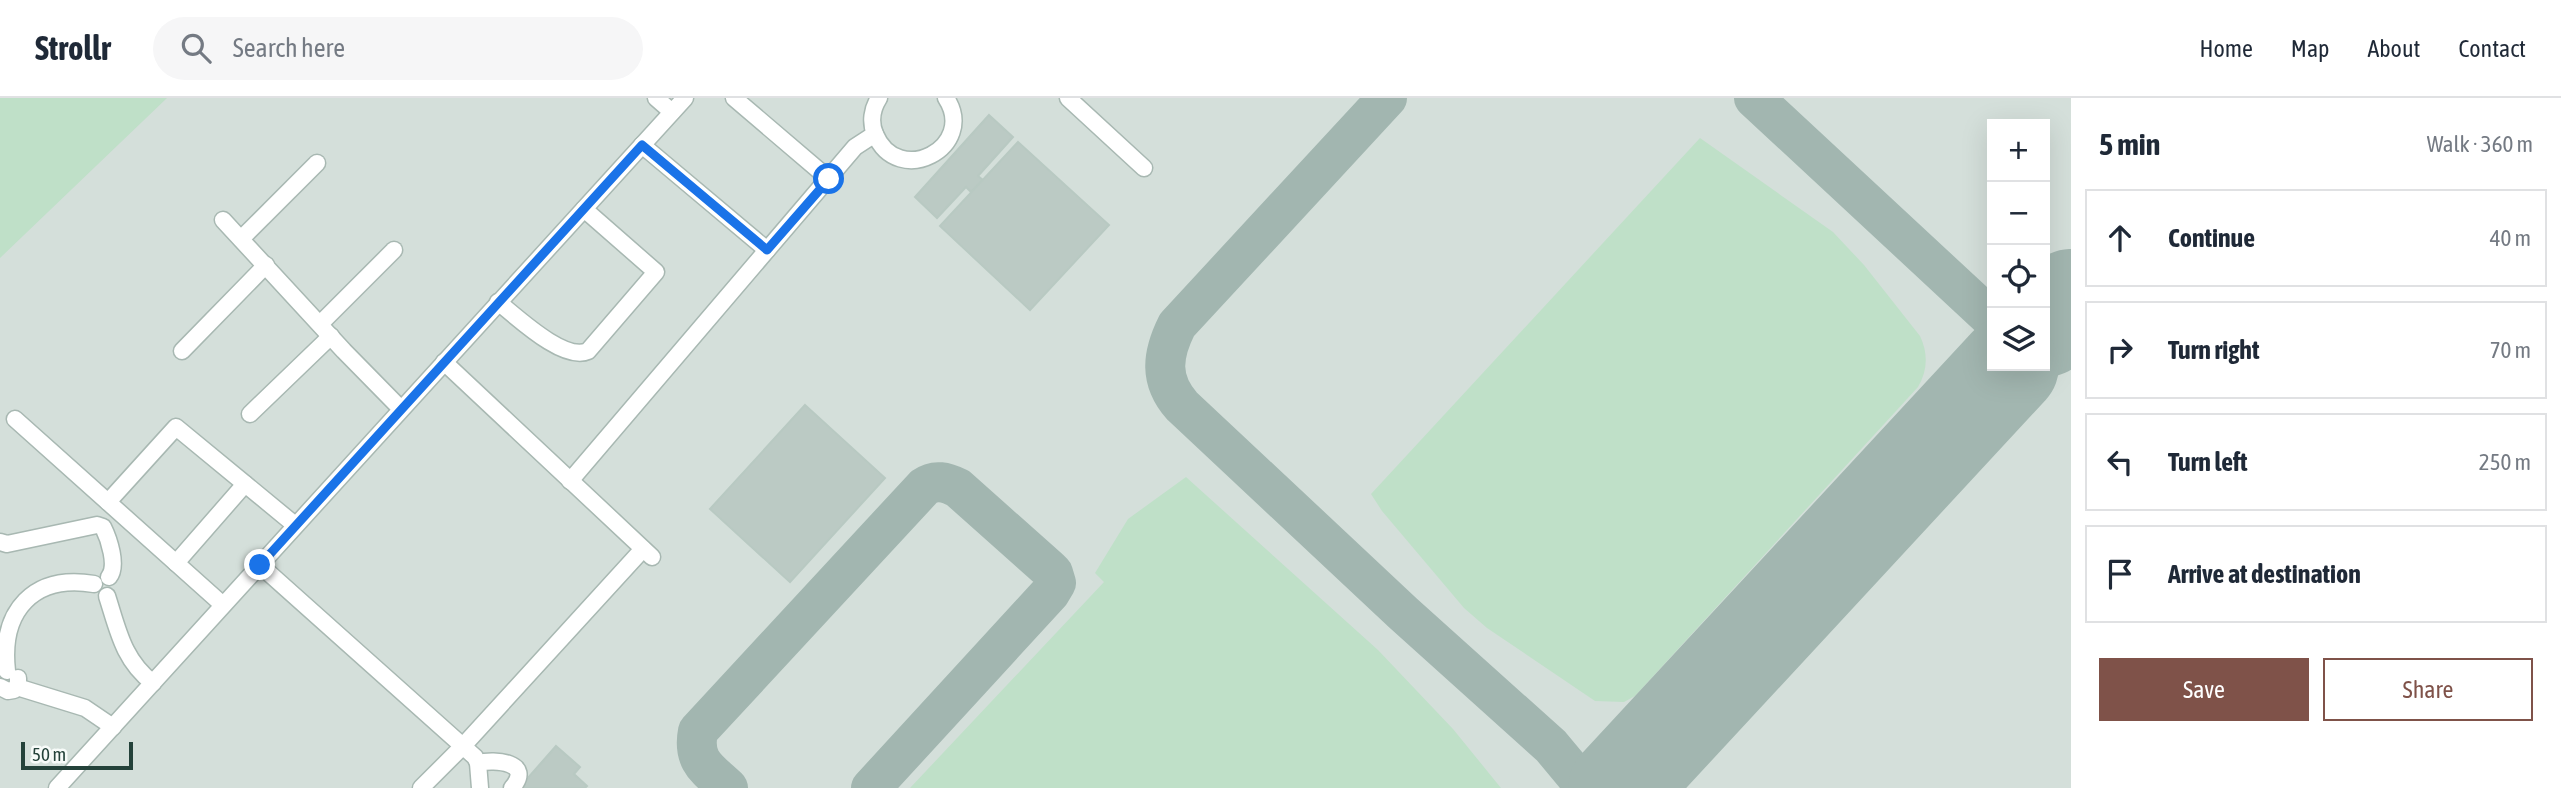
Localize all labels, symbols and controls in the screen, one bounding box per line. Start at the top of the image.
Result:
search box [153,17,643,80]
text: Strollr [35,29,111,67]
icon: search [177,29,215,67]
text: Search here [233,33,345,63]
text: Home [2199,35,2253,62]
text: Map [2291,35,2329,62]
text: About [2367,35,2420,62]
text: Contact [2458,35,2526,62]
map controls [1987,119,2050,371]
button: + [1987,119,2050,182]
text: 5 min [2099,127,2160,161]
text: Walk · 360 m [2427,131,2533,157]
route start [813,163,844,194]
button: − [1987,182,2050,245]
icon: ahead [2101,219,2139,257]
text: Continue [2168,223,2255,253]
text: 40 m [2490,225,2531,251]
button: locate [1987,245,2050,308]
button: layers [1987,308,2050,371]
icon: right [2101,331,2139,369]
text: Turn right [2168,335,2259,365]
text: 70 m [2490,337,2531,363]
icon: left [2101,443,2139,481]
text: Turn left [2168,447,2248,477]
text: 250 m [2479,449,2531,475]
route end [244,549,275,580]
icon: arrive [2101,555,2139,593]
text: Arrive at destination [2168,559,2361,589]
button: Save [2099,658,2309,721]
button: Share [2323,658,2533,721]
scale bar [21,739,133,771]
text: 50 m [32,743,66,765]

